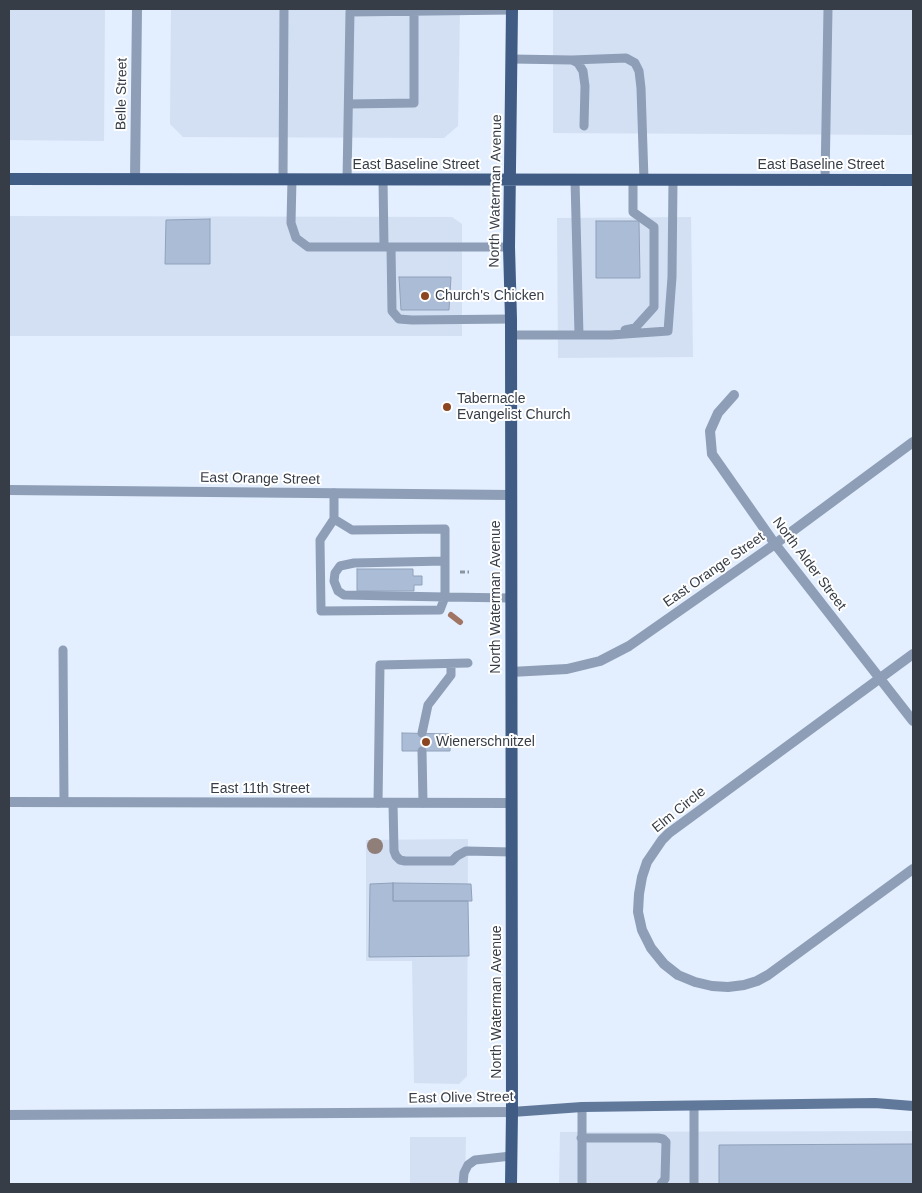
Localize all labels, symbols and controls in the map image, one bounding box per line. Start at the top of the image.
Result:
street label: Belle Street [113,58,131,130]
street label: North Waterman Avenue [486,114,506,268]
street label: East Baseline Street [353,157,479,173]
street label: East Baseline Street [758,157,884,173]
place label: Church's Chicken [435,288,544,304]
marker: Church's Chicken [419,290,431,302]
place label: Tabernacle Evangelist Church [457,391,571,424]
marker: Tabernacle Evangelist Church [441,401,453,413]
street label: East Orange Street [200,470,320,488]
street label: North Alder Street [769,514,849,614]
street label: North Waterman Avenue [488,520,504,674]
street label: East Orange Street [660,529,768,611]
place label: Wienerschnitzel [436,734,535,750]
marker: Wienerschnitzel [420,736,432,748]
street label: East 11th Street [210,781,310,797]
street label: Elm Circle [649,783,709,837]
street label: North Waterman Avenue [489,925,505,1079]
street label: East Olive Street [408,1089,514,1107]

